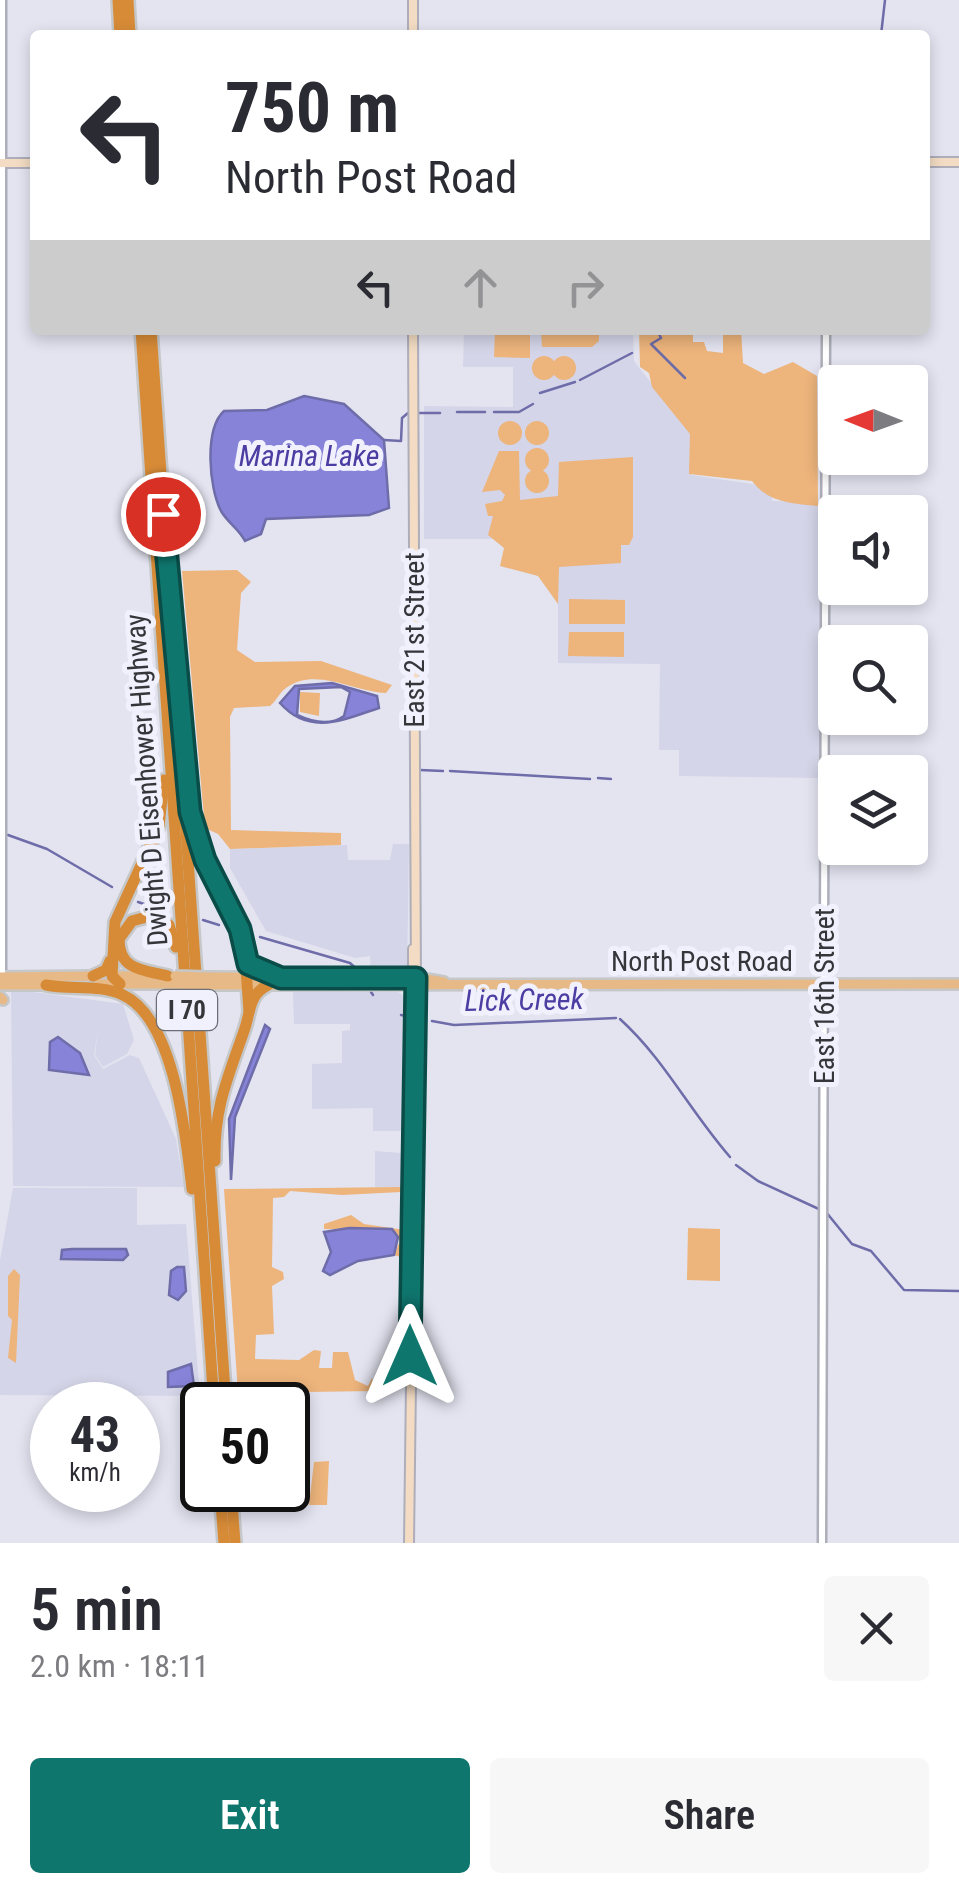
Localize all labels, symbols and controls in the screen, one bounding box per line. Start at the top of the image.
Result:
text: 750 m [225,67,399,149]
icon: left [60,70,190,200]
text: North Post Road [225,151,517,204]
icon: left [348,260,403,315]
icon: ahead [453,260,508,315]
icon: right [558,260,613,315]
north arrow [818,365,928,475]
map controls [818,365,928,865]
water label: Marina Lake [239,438,379,473]
pin [121,472,206,557]
icon: arrive [136,487,191,542]
button: sound [818,495,928,605]
street label: East 21st Street [398,552,431,728]
street label: Dwight D Eisenhower Highway [118,612,175,947]
button: search [818,625,928,735]
button: layers [818,755,928,865]
street label: East 16th Street [808,908,841,1084]
street label: North Post Road [611,945,793,978]
water label: Lick Creek [464,981,585,1018]
road number: I 70 [157,990,217,1030]
position arrow [358,1304,462,1408]
speed limit sign: 50 [180,1382,310,1512]
text: 43 [70,1406,120,1464]
text: km/h [69,1458,121,1487]
text: 5 min [30,1574,163,1645]
button: close [824,1576,929,1681]
text: 2.0 km · 18:11 [30,1647,209,1685]
button: Exit [30,1758,470,1873]
button: Share [490,1758,929,1873]

